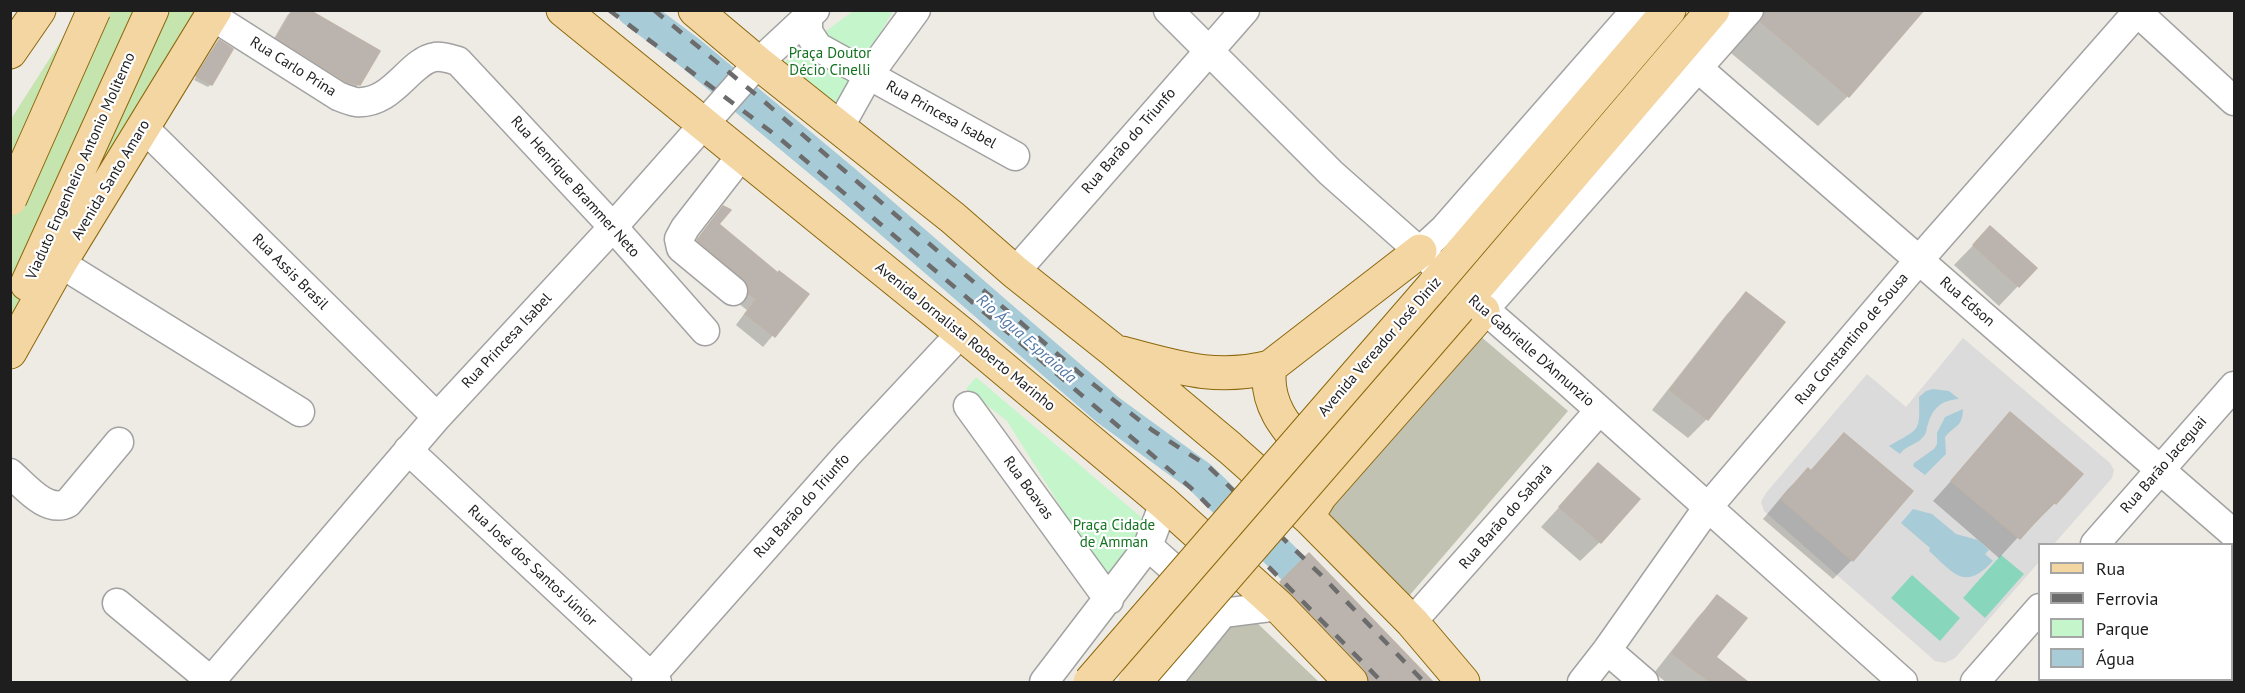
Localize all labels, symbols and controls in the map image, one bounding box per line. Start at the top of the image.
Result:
street label: Rua Carlo Prina [247,33,339,101]
park label: Praça Doutor Décio Cinelli [789,45,871,80]
street label: Viaduto Engenheiro Antonio Moliterno [23,50,139,282]
street label: Rua Princesa Isabel [883,77,999,153]
street label: Rua Barão do Triunfo [1078,85,1180,197]
street label: Rua Henrique Brammer Neto [507,113,643,261]
street label: Avenida Santo Amaro [68,117,154,243]
street label: Rua Assis Brasil [248,230,332,314]
street label: Avenida Jornalista Roberto Marinho [871,259,1059,415]
street label: Rua Constantino de Sousa [1792,269,1912,409]
street label: Rua Edson [1936,273,1998,331]
street label: Avenida Vereador José Diniz [1315,274,1445,420]
street label: Rua Princesa Isabel [458,290,556,392]
water label: Rio Água Espraiada [972,290,1080,388]
street label: Rua Gabrielle D'Annunzio [1464,291,1598,411]
street label: Rua Barão Jaceguai [2117,413,2211,517]
street label: Rua Barão do Triunfo [750,450,854,562]
street label: Rua Boavas [999,453,1057,523]
street label: Rua Barão do Sabará [1456,461,1556,573]
street label: Rua José dos Santos Júnior [464,502,600,630]
park label: Praça Cidade de Amman [1073,517,1155,552]
legend [2038,543,2233,681]
text: Rua [2096,557,2125,580]
text: Ferrovia [2096,587,2159,610]
text: Parque [2096,617,2149,640]
text: Água [2096,647,2135,670]

